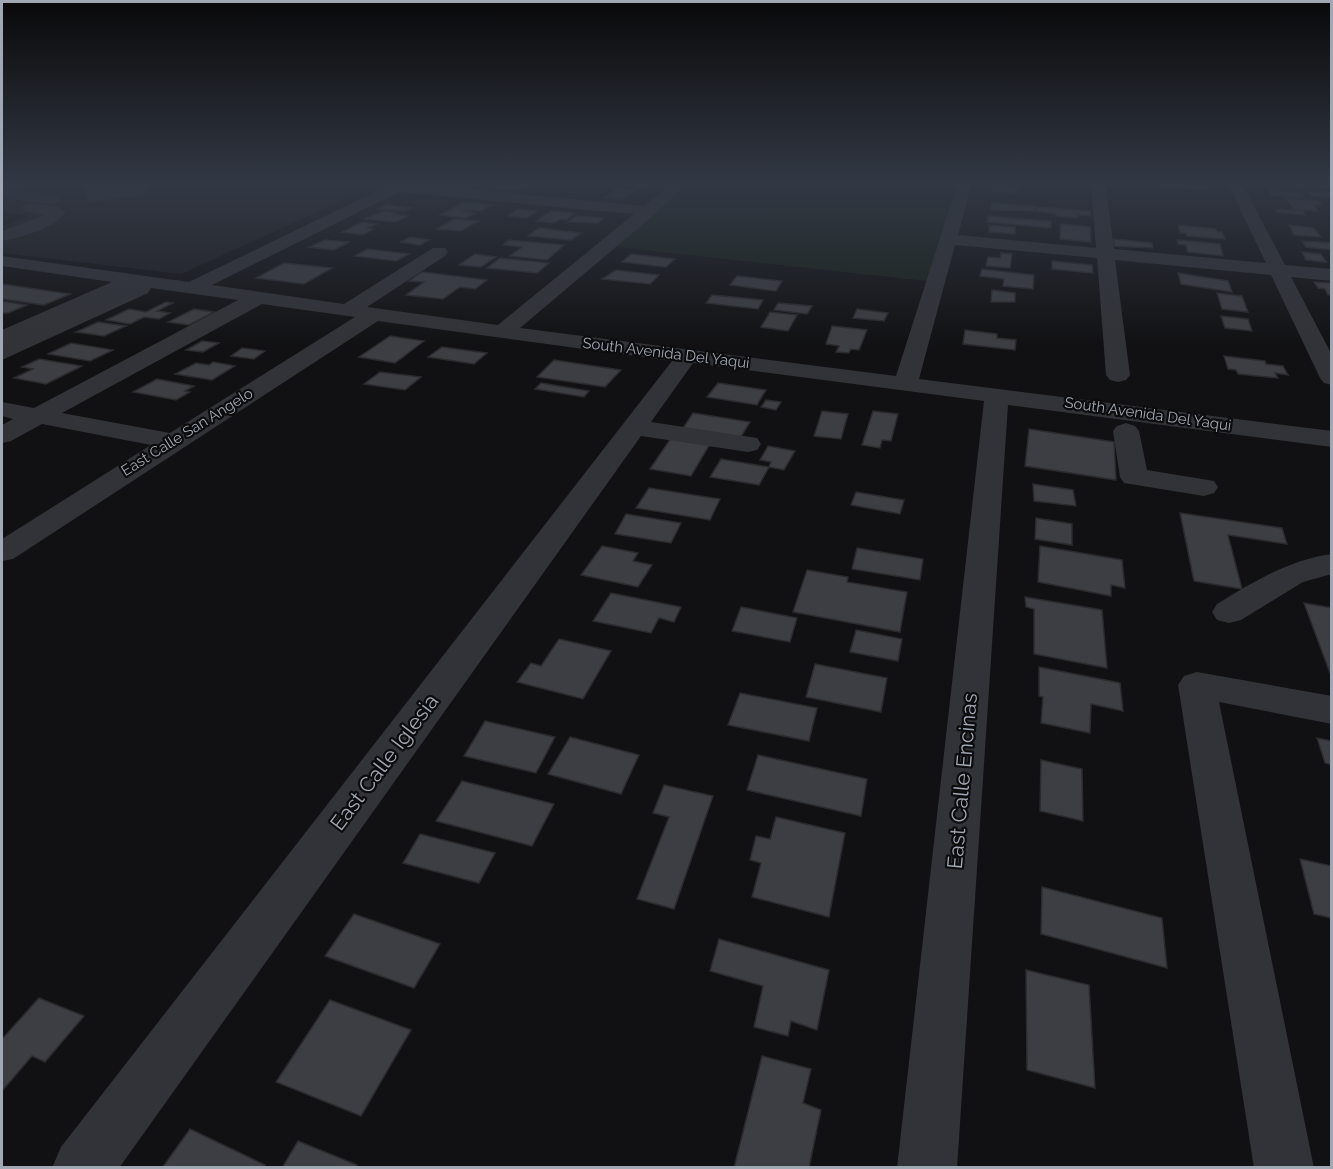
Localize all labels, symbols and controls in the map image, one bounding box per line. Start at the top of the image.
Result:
street label: South Avenida Del Yaqui [581,334,751,372]
street label: East Calle San Angelo [118,384,256,480]
street label: South Avenida Del Yaqui [1064,393,1232,435]
street label: East Calle Iglesia [325,689,443,835]
street label: East Calle Encinas [942,692,982,870]

